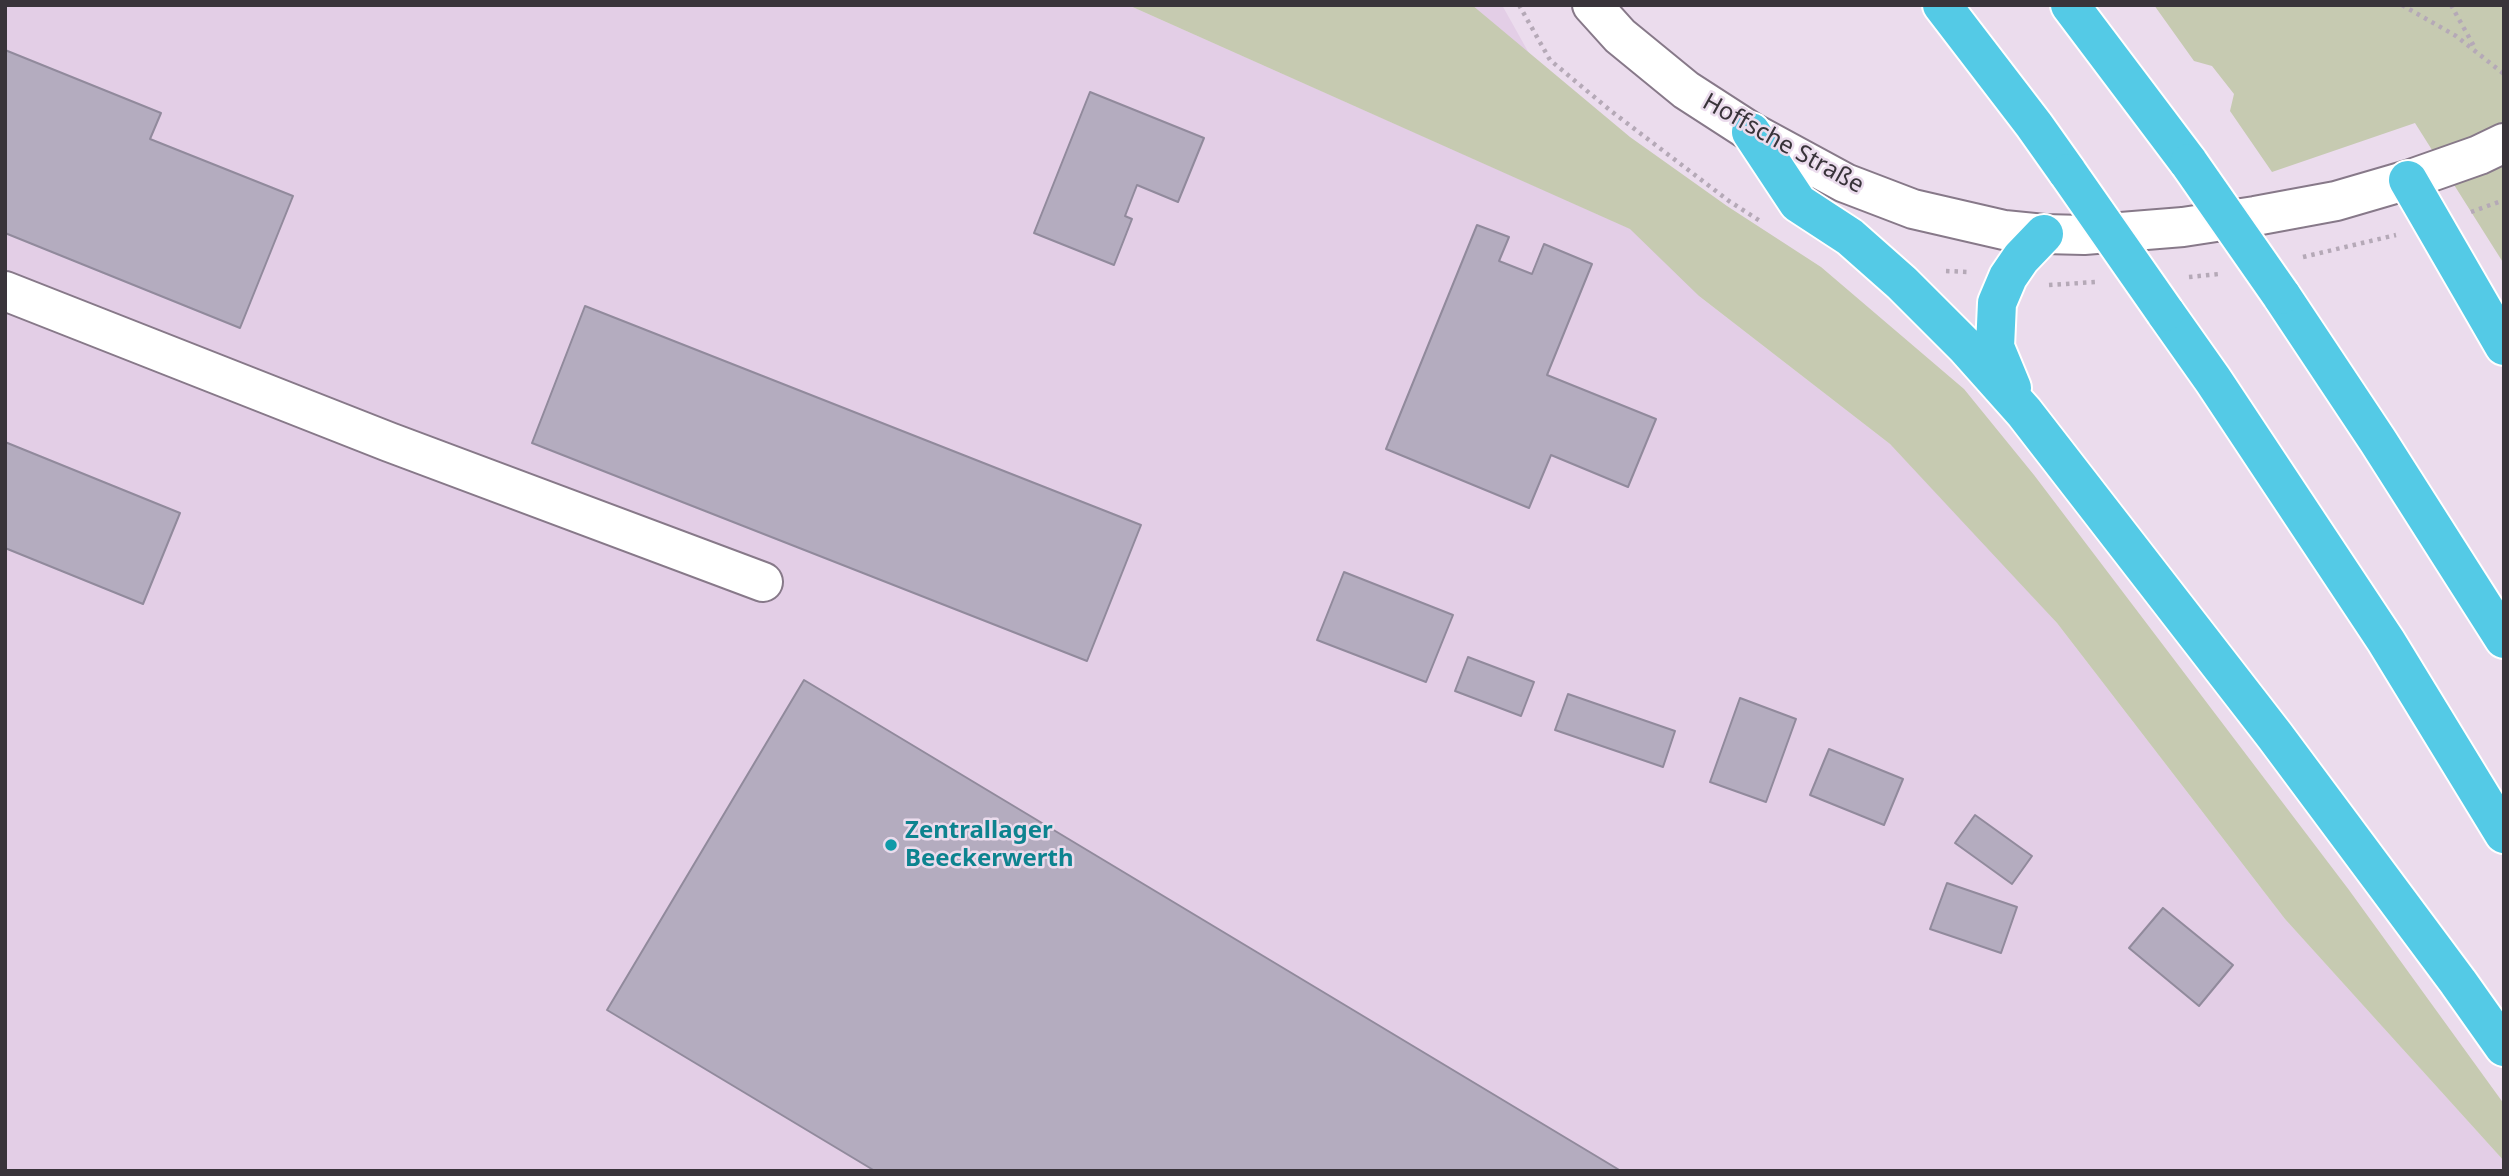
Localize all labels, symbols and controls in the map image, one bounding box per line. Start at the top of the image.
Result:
street label: Hoffsche Straße [1697,88,1869,200]
place label: Zentrallager Beeckerwerth [905,817,1074,873]
marker: Zentrallager Beeckerwerth [883,837,899,853]

